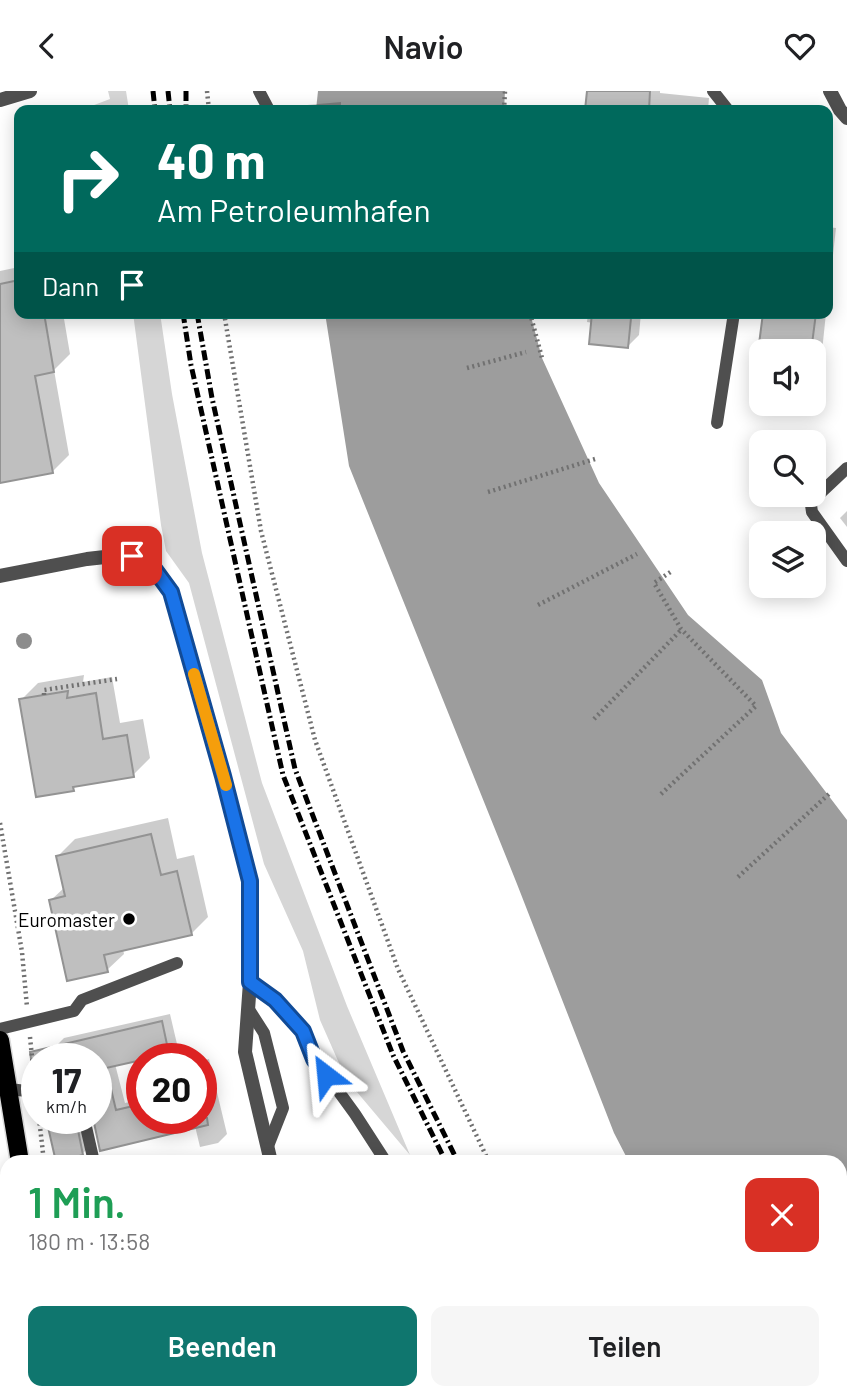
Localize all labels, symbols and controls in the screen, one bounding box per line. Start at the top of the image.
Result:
icon: back [28,27,66,65]
text: Navio [384,27,463,65]
icon: heart [781,27,819,65]
text: 40 m [157,130,265,189]
icon: right [42,133,133,224]
text: Am Petroleumhafen [157,190,431,228]
icon: arrive [113,266,151,304]
text: Dann [42,270,99,301]
map controls [749,339,826,598]
button: sound [749,339,826,416]
button: search [749,430,826,507]
button: layers [749,521,826,598]
pin [102,526,162,586]
icon: arrive [113,537,151,575]
place label: Euromaster [18,908,115,931]
marker: Euromaster [121,911,137,927]
position arrow [289,1038,363,1112]
speed limit sign: 20 [126,1043,217,1134]
text: 17 [52,1058,81,1100]
text: km/h [46,1095,87,1117]
text: 1 Min. [28,1176,126,1226]
button: close [745,1178,819,1252]
text: 180 m · 13:58 [28,1227,150,1255]
button: Beenden [28,1306,417,1386]
button: Teilen [431,1306,819,1386]

